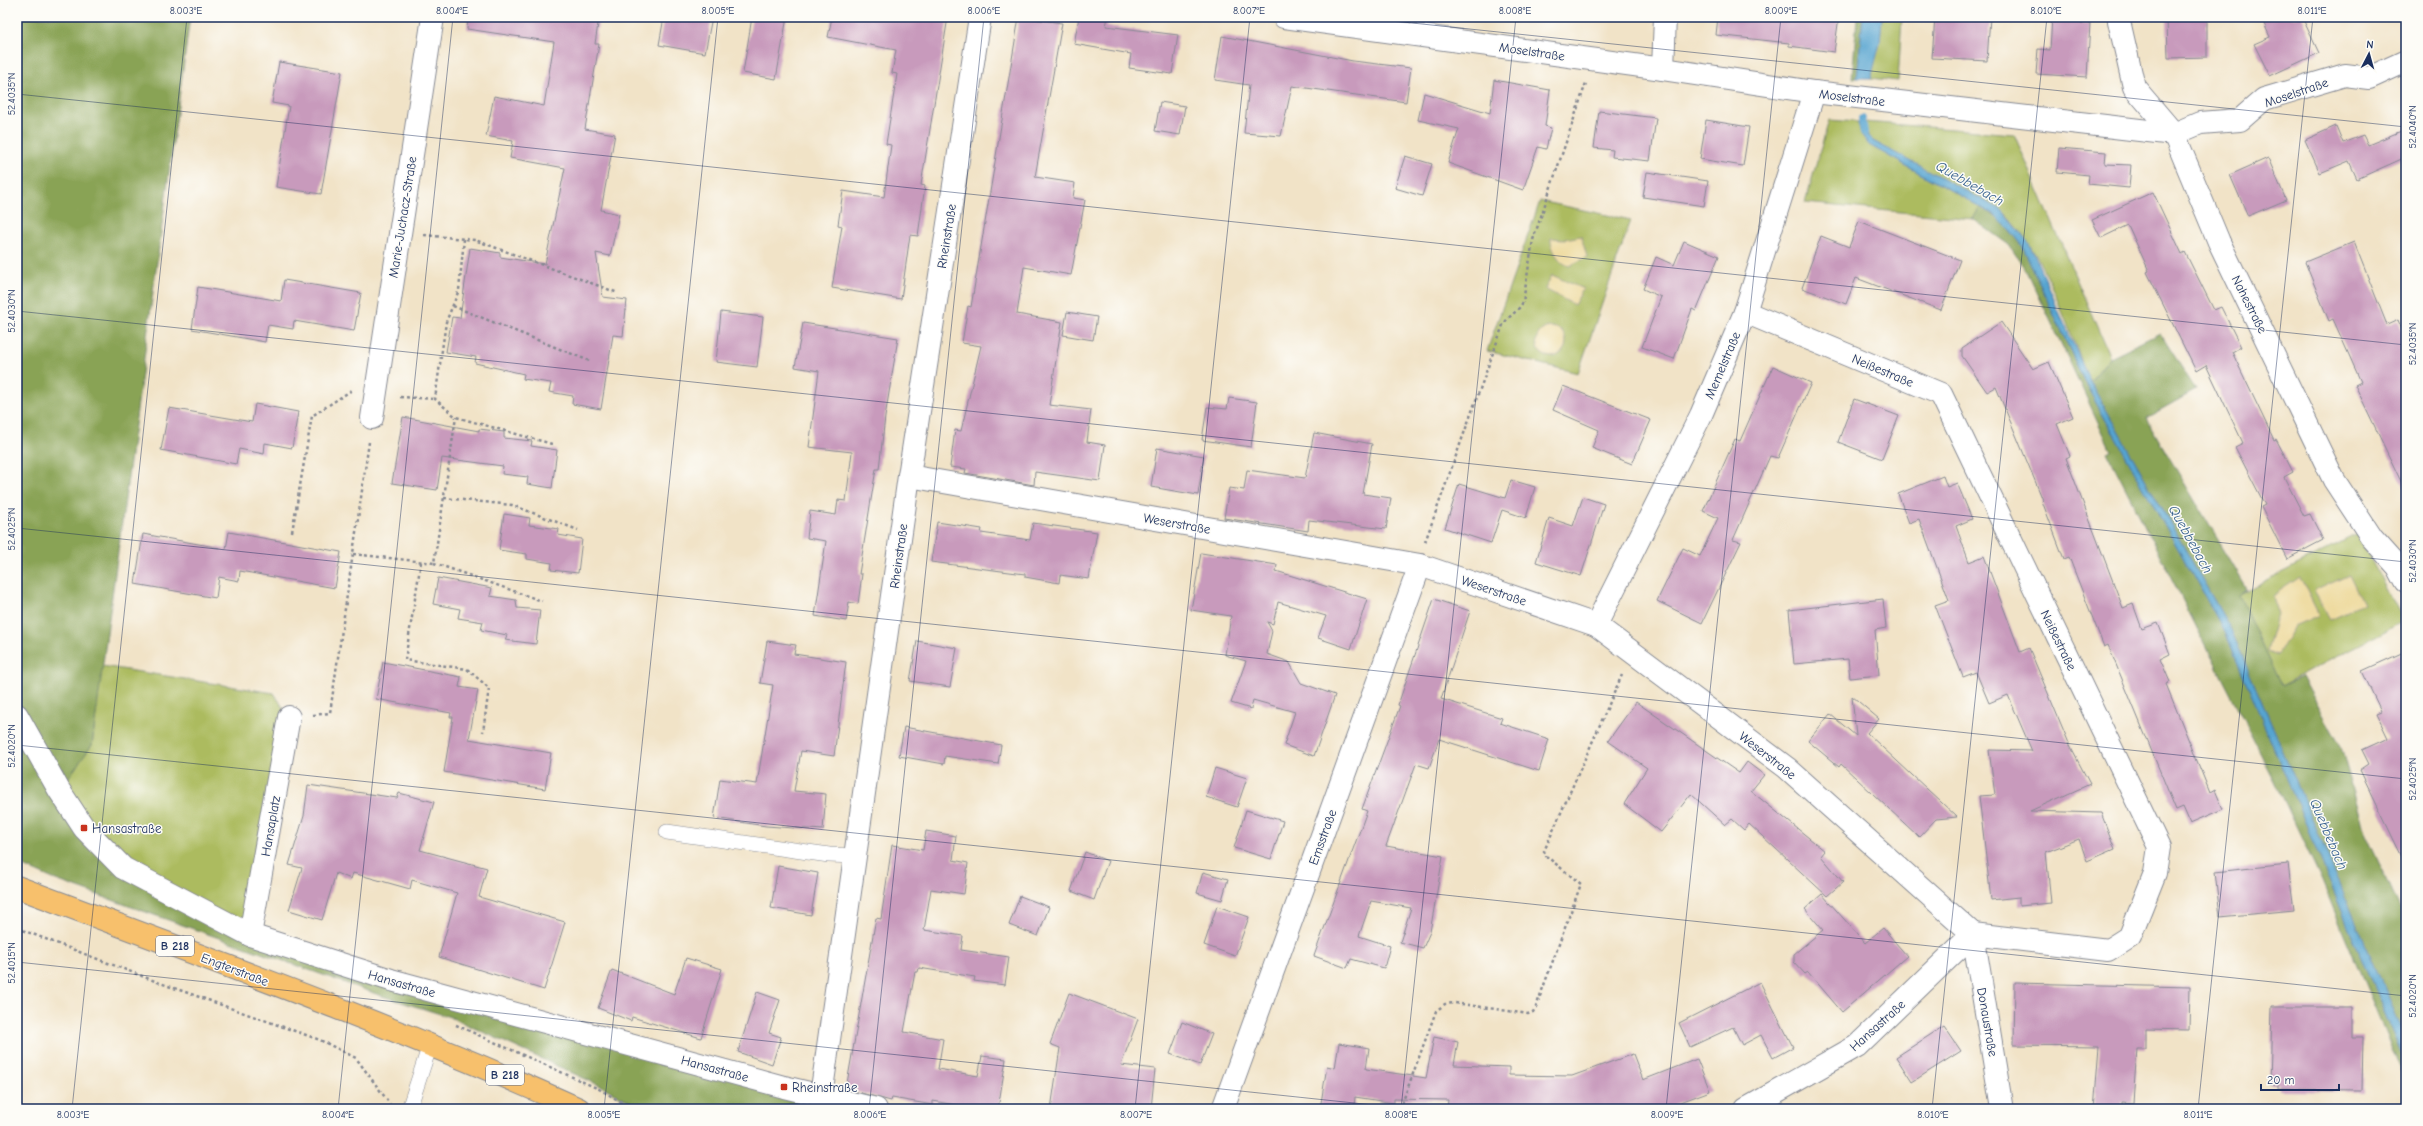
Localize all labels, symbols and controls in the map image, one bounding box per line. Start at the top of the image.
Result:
text: 8.003°E [170,5,202,17]
text: 8.004°E [436,5,468,17]
text: 8.005°E [702,5,734,17]
text: 8.006°E [968,5,1000,17]
text: 8.007°E [1233,5,1265,17]
text: 8.008°E [1499,5,1531,17]
text: 8.009°E [1765,5,1797,17]
text: 8.010°E [2030,5,2062,17]
text: 8.011°E [2297,5,2327,17]
north arrow [2349,34,2389,74]
text: N [2366,38,2374,51]
street label: Moselstraße [1498,39,1566,64]
text: 52.4035°N [6,73,18,115]
street label: Moselstraße [2262,74,2331,110]
street label: Moselstraße [1818,86,1886,109]
text: 52.4040°N [2407,105,2419,149]
street label: Marie-Juchacz-Straße [385,155,420,279]
water label: Quebbebach [1933,157,2007,210]
street label: Rheinstraße [934,202,959,270]
street label: Nahestraße [2229,273,2271,336]
text: 52.4030°N [6,289,18,333]
text: 52.4035°N [2407,323,2419,365]
street label: Memelstraße [1702,329,1744,401]
street label: Neißestraße [1850,351,1916,390]
water label: Quebbebach [2165,502,2216,576]
text: 52.4025°N [6,508,18,550]
street label: Weserstraße [1142,510,1212,537]
street label: Rheinstraße [887,522,911,590]
text: 52.4030°N [2407,539,2419,583]
street label: Weserstraße [1459,572,1529,609]
street label: Neißestraße [2037,608,2080,673]
text: 52.4020°N [6,724,18,768]
street label: Weserstraße [1736,729,1800,783]
text: 52.4025°N [2407,758,2419,800]
street label: Hansaplatz [258,794,283,858]
water label: Quebbebach [2306,796,2351,872]
street label: Emsstraße [1305,807,1340,867]
place label: Hansastraße [92,821,162,836]
marker: Hansastraße [79,823,89,833]
road number: B 218 [156,936,194,956]
text: 52.4015°N [6,942,18,984]
street label: Engterstraße [199,950,271,989]
street label: Hansastraße [366,967,438,1000]
text: 52.4020°N [2407,974,2419,1018]
street label: Donaustraße [1974,986,2001,1058]
street label: Hansastraße [1846,996,1909,1054]
street label: Hansastraße [679,1052,751,1085]
road number: B 218 [486,1065,524,1085]
scale bar [2261,1066,2339,1092]
text: 20 m [2267,1073,2295,1087]
place label: Rheinstraße [792,1080,858,1095]
marker: Rheinstraße [779,1082,789,1092]
text: 8.003°E [57,1109,89,1121]
text: 8.004°E [322,1109,354,1121]
text: 8.005°E [588,1109,620,1121]
text: 8.006°E [854,1109,886,1121]
text: 8.007°E [1120,1109,1152,1121]
text: 8.008°E [1385,1109,1417,1121]
text: 8.009°E [1651,1109,1683,1121]
text: 8.010°E [1917,1109,1949,1121]
text: 8.011°E [2183,1109,2213,1121]

